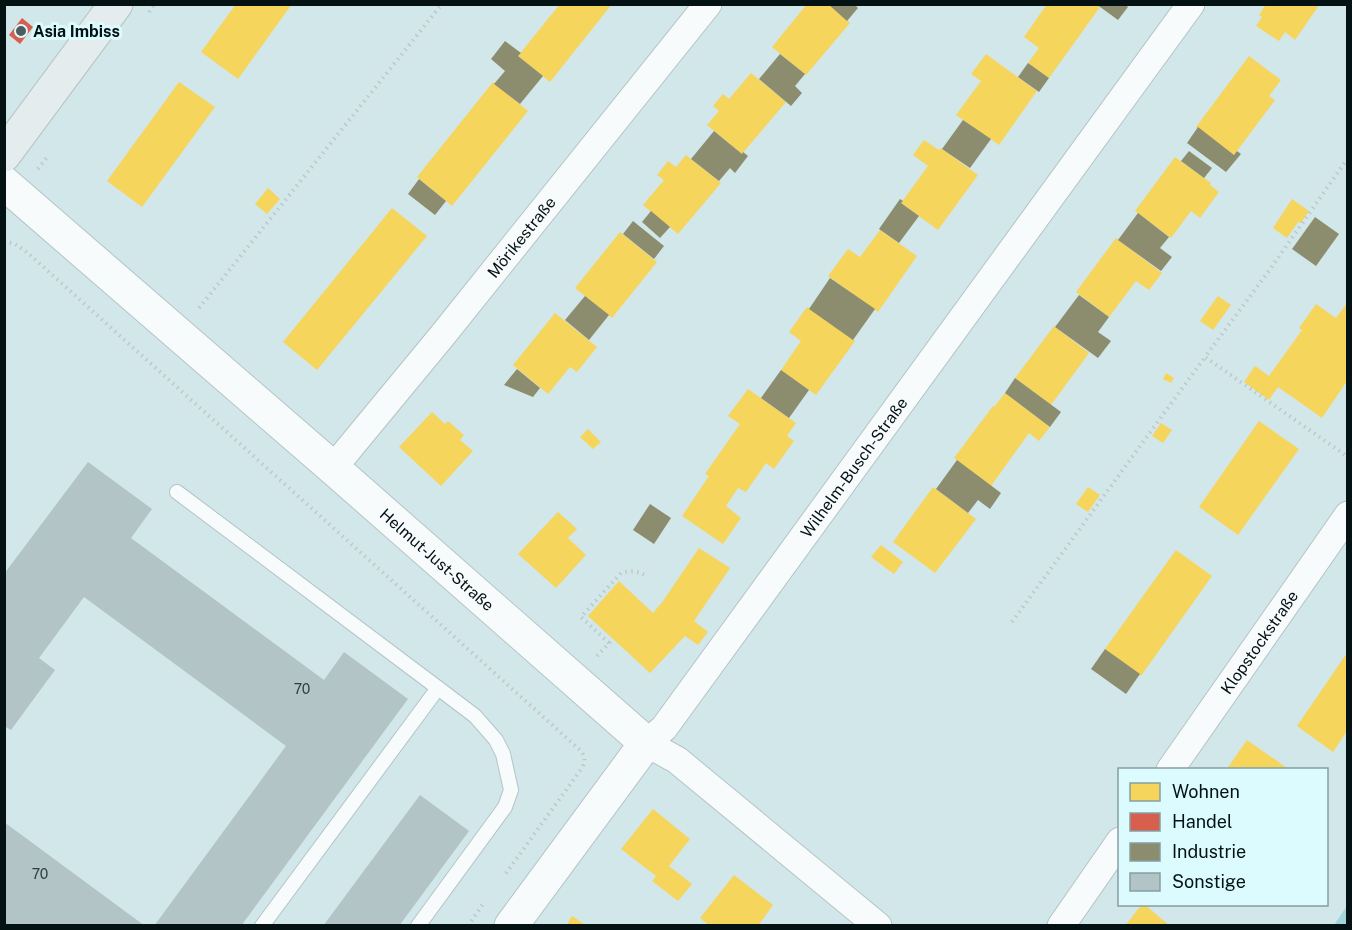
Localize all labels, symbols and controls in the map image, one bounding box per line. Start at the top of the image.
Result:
place label: Asia Imbiss [33,22,120,41]
marker: Asia Imbiss [14,24,28,38]
street label: Mörikestraße [483,193,560,282]
street label: Wilhelm-Busch-Straße [797,394,912,541]
street label: Helmut-Just-Straße [376,505,498,615]
street label: Klopstockstraße [1217,587,1302,698]
house number: 70 [294,681,310,697]
legend [1118,768,1328,906]
text: Wohnen [1172,781,1240,802]
text: Handel [1172,811,1232,832]
text: Industrie [1172,841,1246,862]
house number: 70 [32,866,48,882]
text: Sonstige [1172,871,1246,892]

